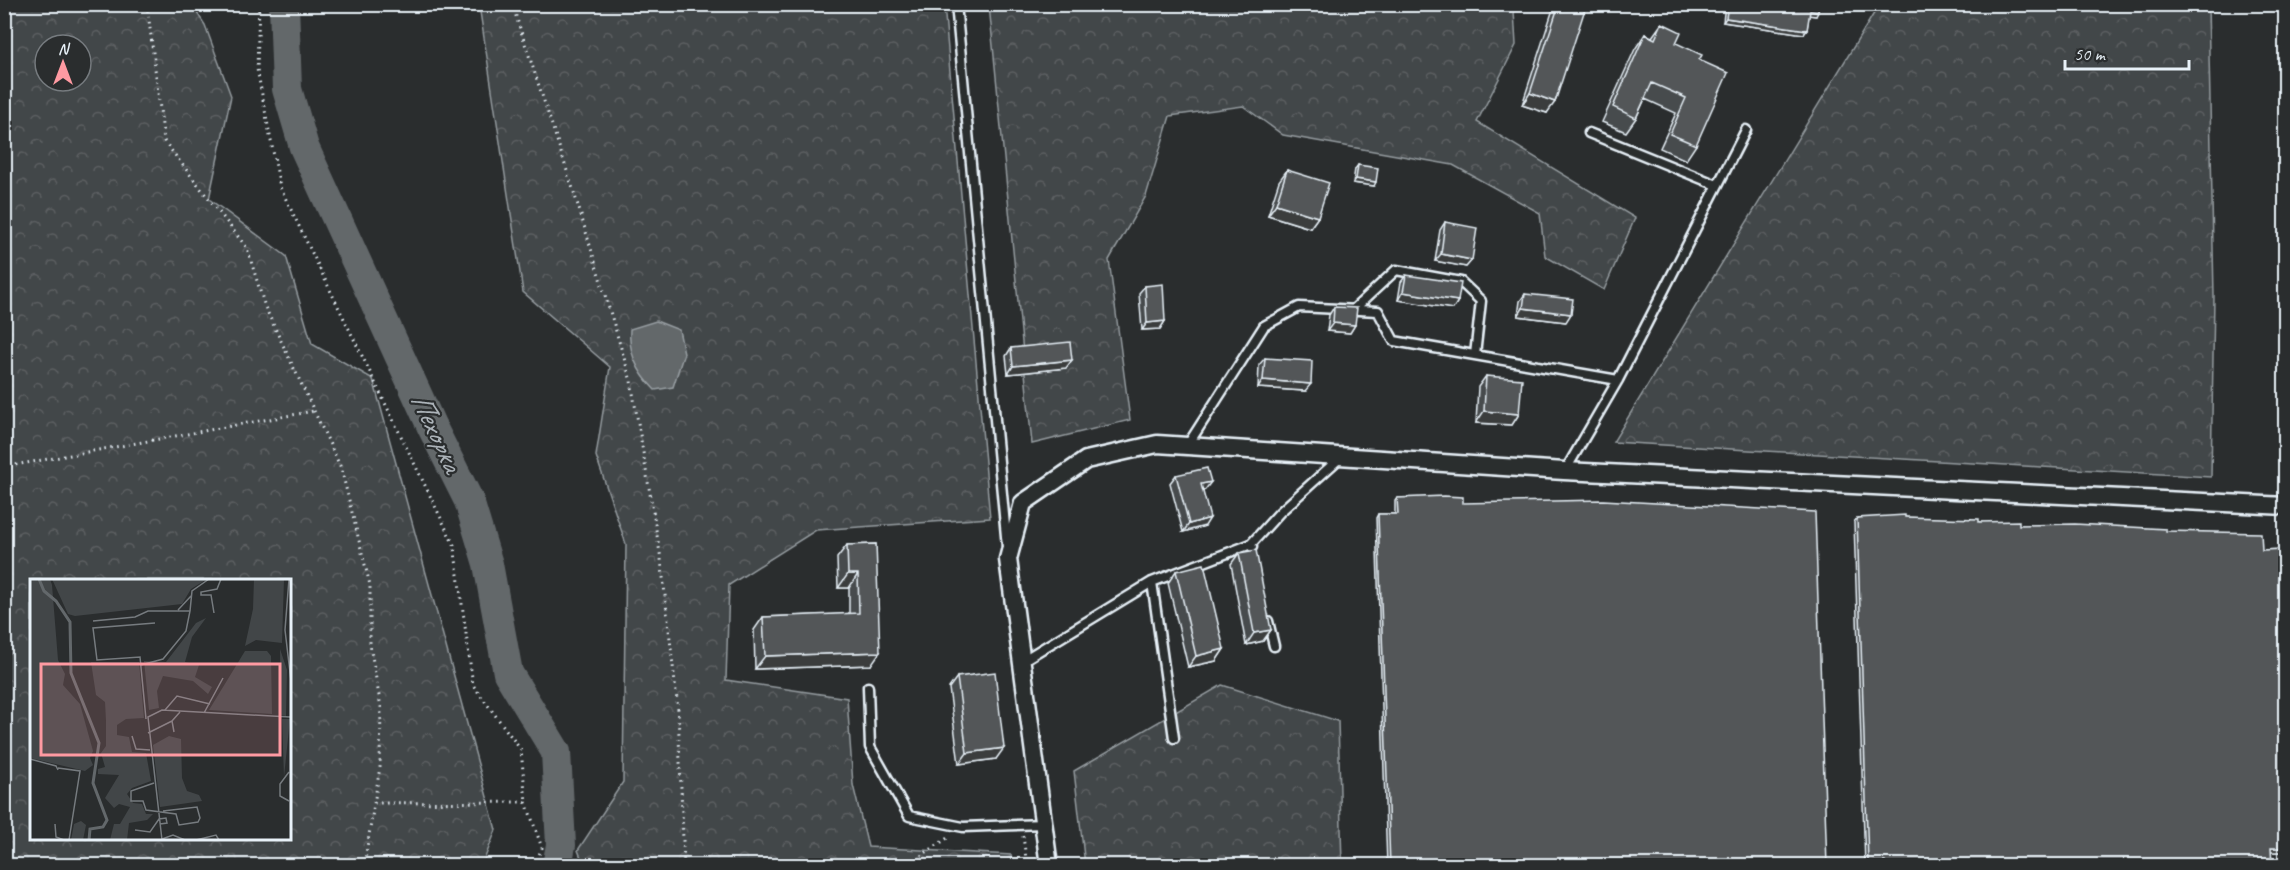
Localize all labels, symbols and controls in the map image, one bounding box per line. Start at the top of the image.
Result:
north arrow [33,33,93,93]
scale bar [2065,33,2190,71]
text: N [58,39,71,59]
text: 50 m [2074,43,2107,65]
water label: Пехорка [402,386,473,481]
inset map [30,579,291,840]

